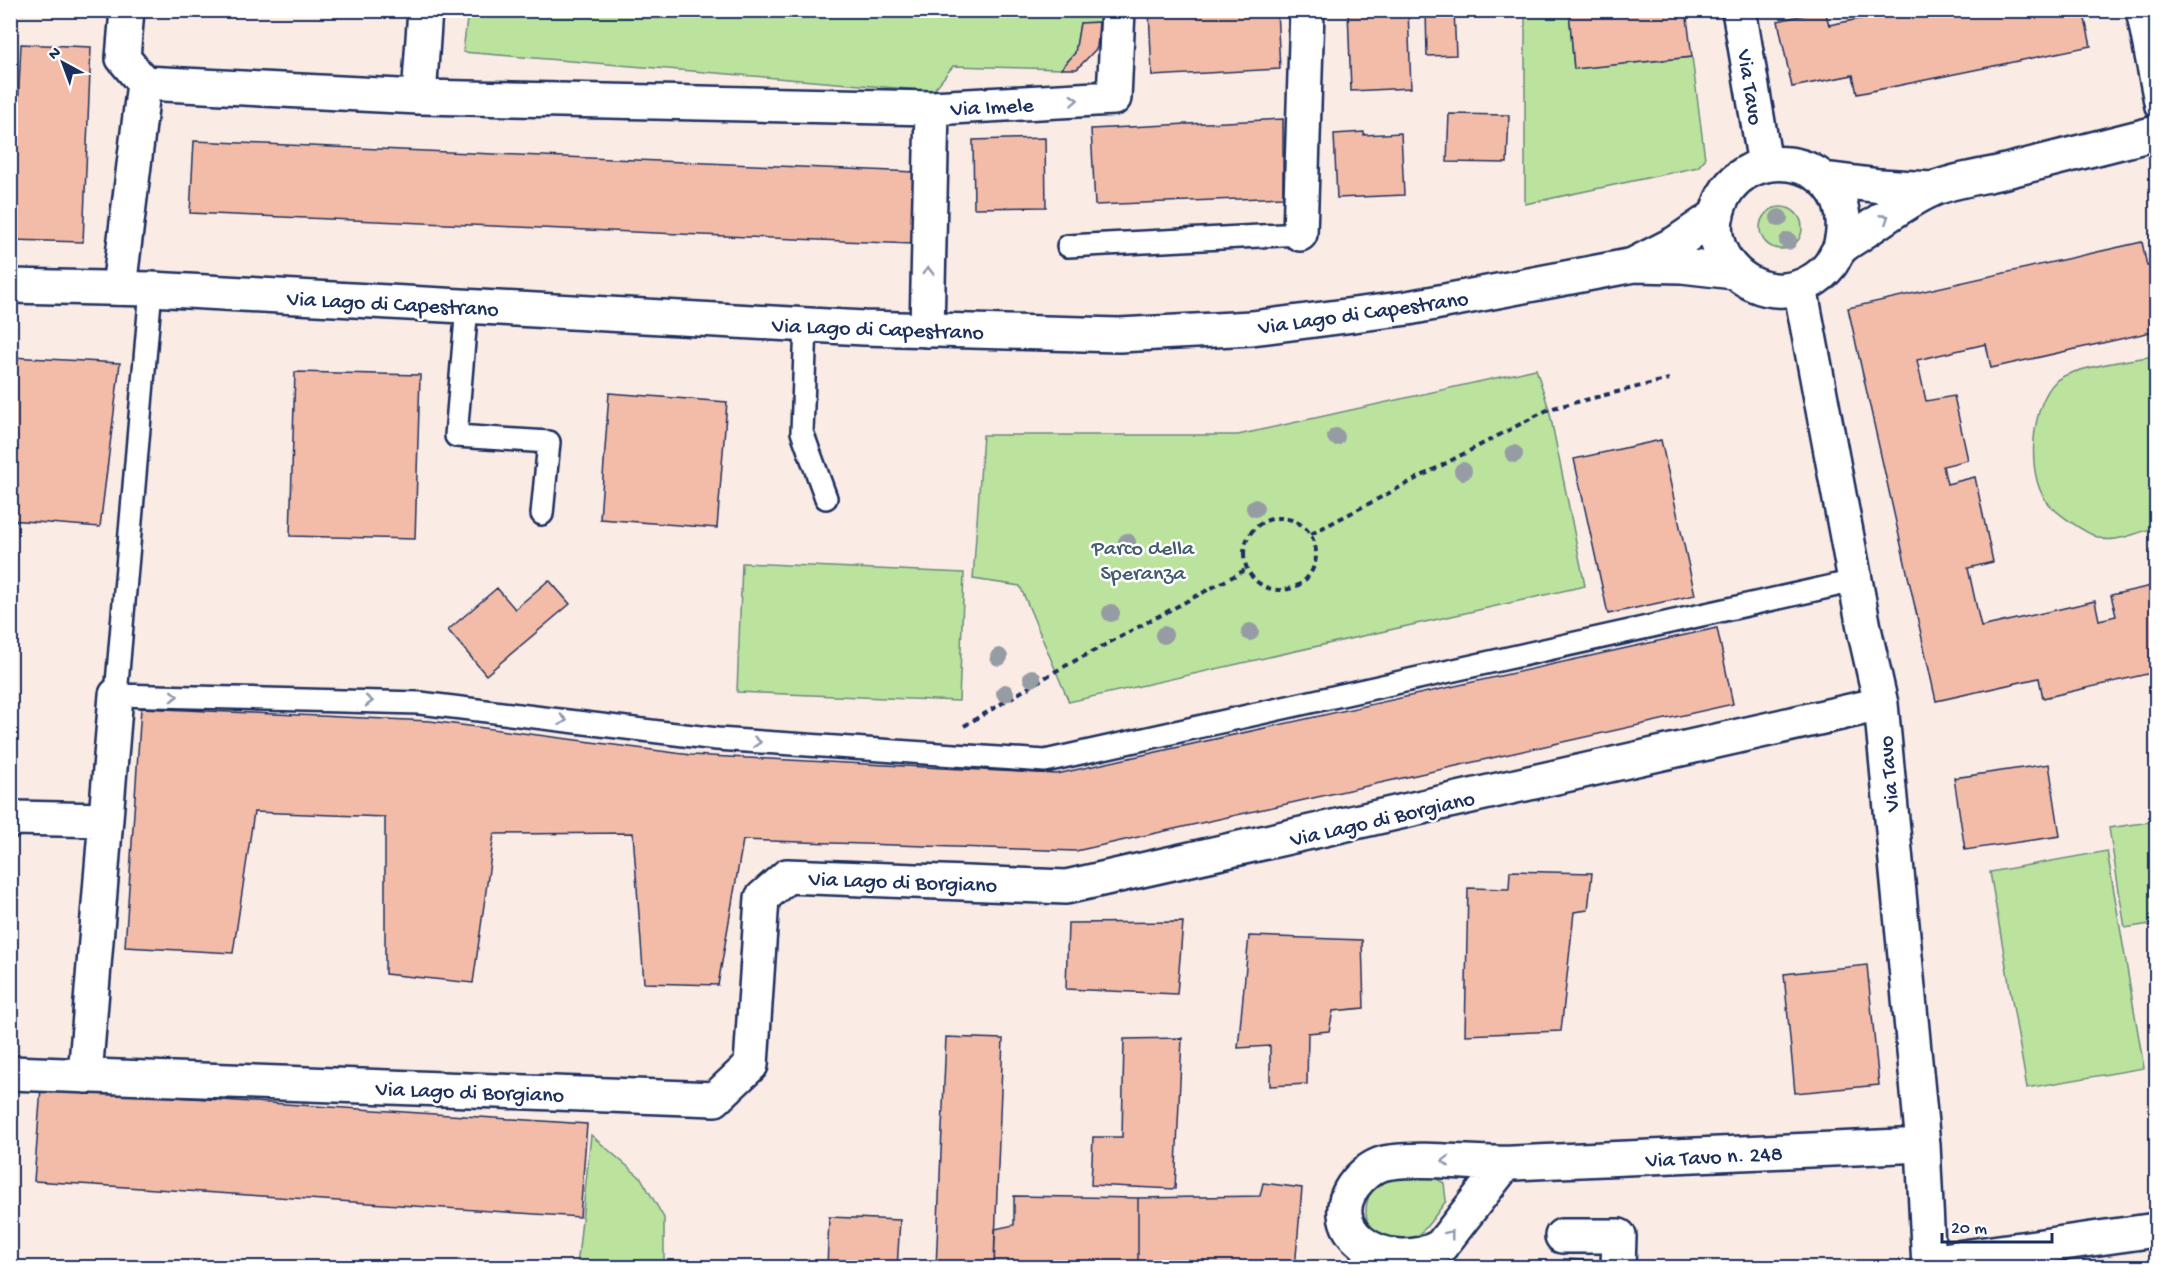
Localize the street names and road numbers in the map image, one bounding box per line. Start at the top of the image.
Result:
street label: Via Tavo [1729,47,1767,127]
street label: Via Imele [949,94,1035,124]
street label: Via Lago di Capestrano [285,287,499,325]
street label: Via Lago di Capestrano [1256,287,1470,343]
street label: Via Lago di Capestrano [770,314,984,348]
street label: Via Tavo [1875,735,1907,814]
street label: Via Lago di Borgiano [1287,787,1478,855]
street label: Via Lago di Borgiano [807,868,998,900]
street label: Via Lago di Borgiano [374,1078,565,1110]
street label: Via Tavo n. 248 [1644,1142,1783,1176]

